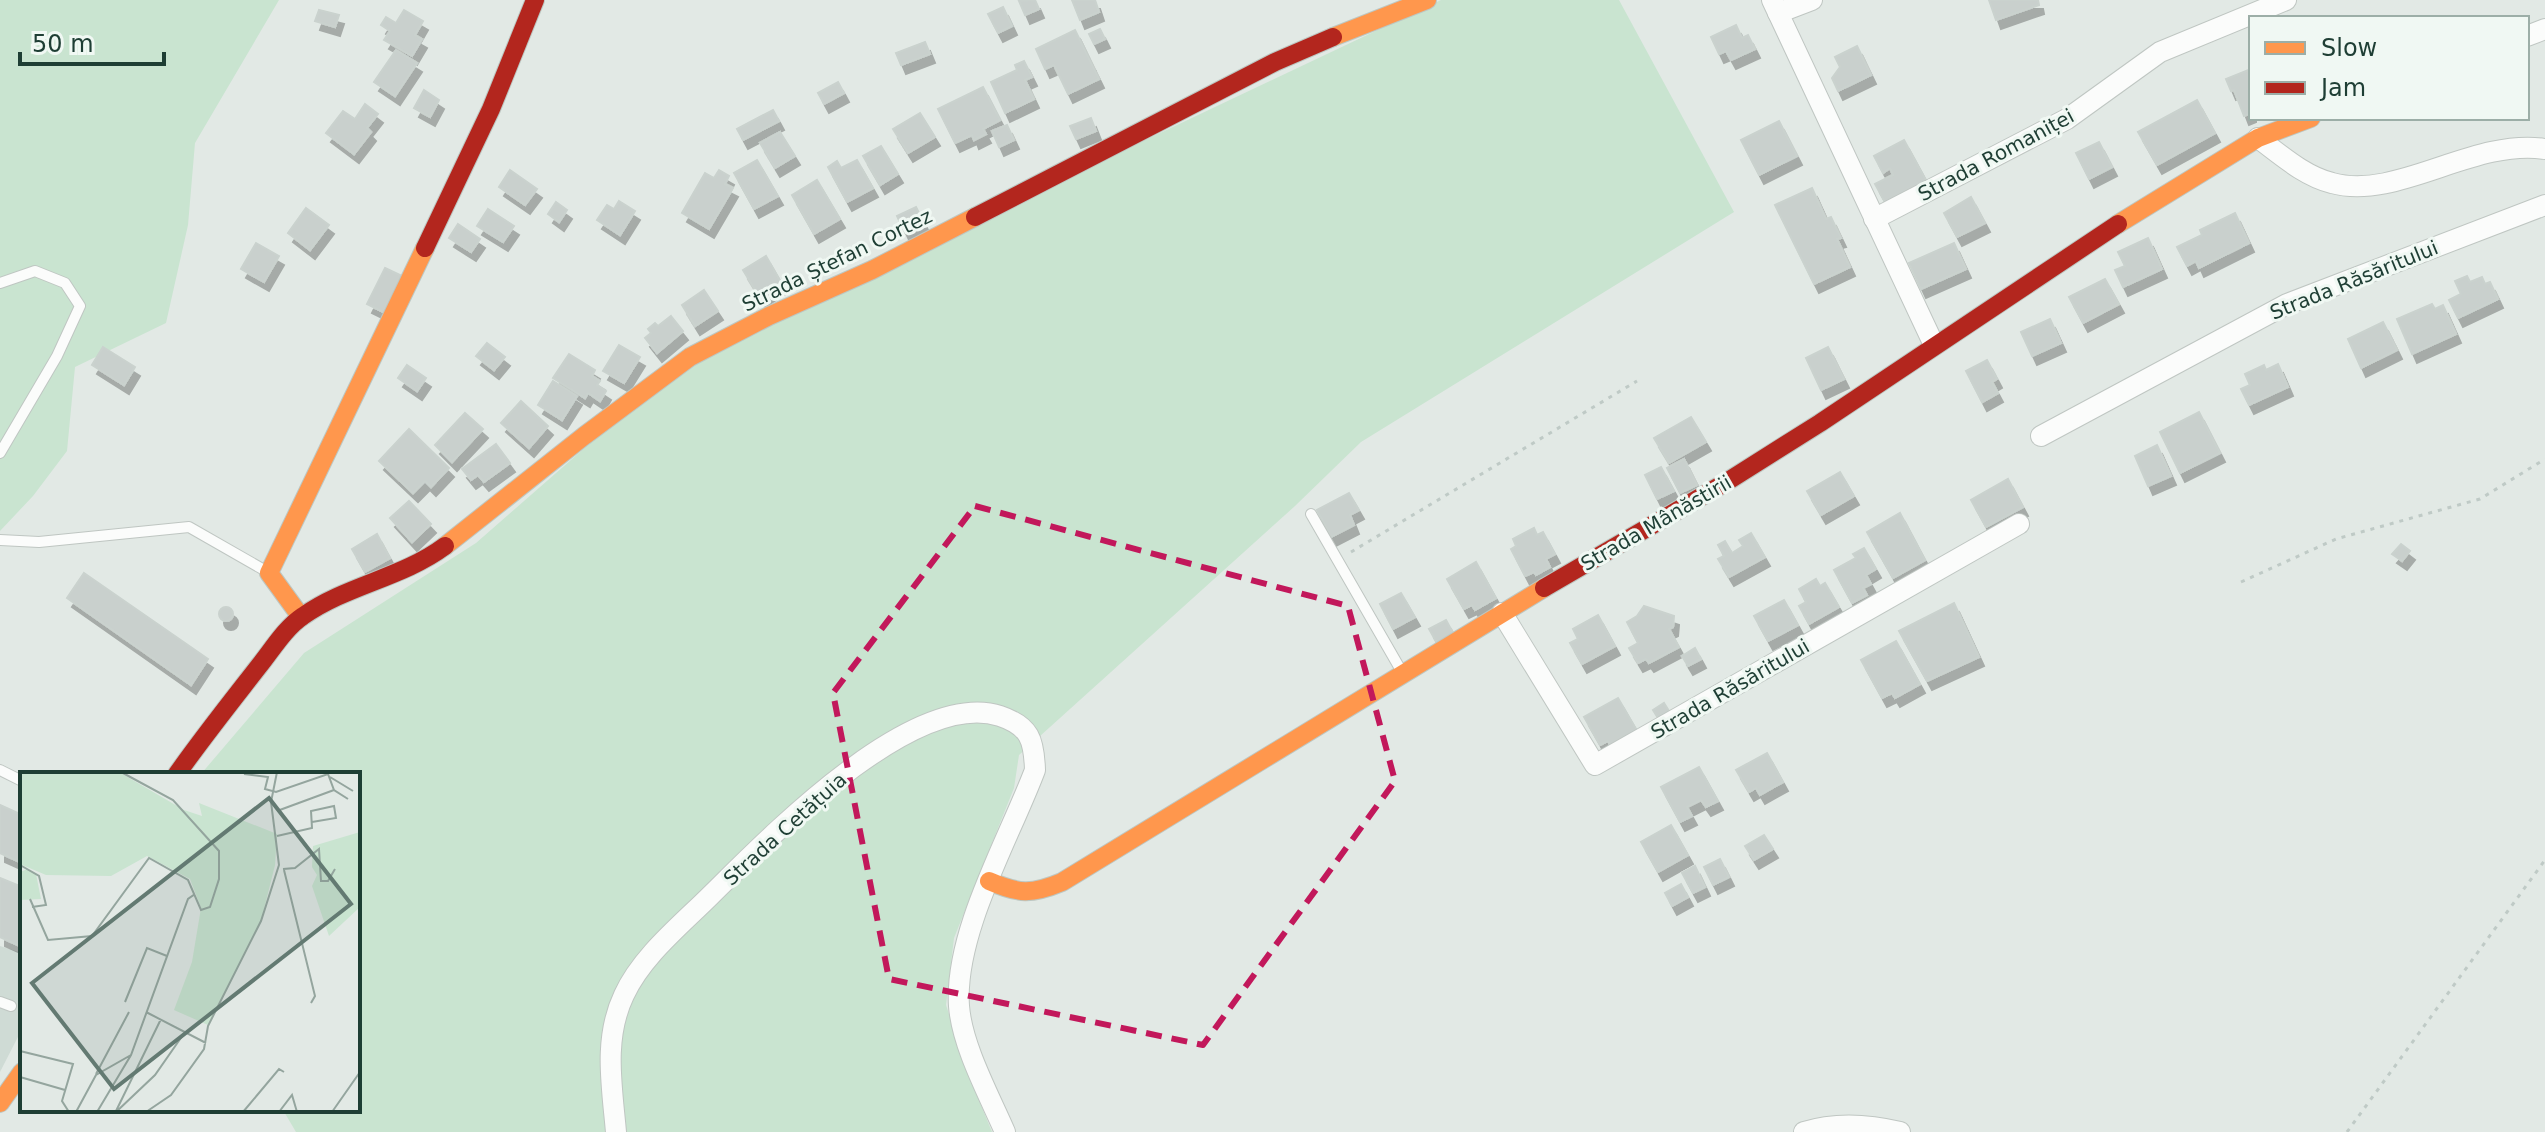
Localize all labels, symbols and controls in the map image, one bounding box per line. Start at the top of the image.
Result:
scale bar [20,16,164,66]
legend [2249,16,2529,120]
text: 50 m [32,30,94,58]
text: Slow [2321,34,2377,62]
text: Jam [2319,74,2366,102]
street label: Strada Romaniței [1914,104,2078,206]
street label: Strada Ștefan Cortez [738,203,936,317]
street label: Strada Răsăritului [2266,235,2442,325]
street label: Strada Mânăstirii [1576,470,1736,576]
street label: Strada Răsăritului [1646,634,1814,744]
street label: Strada Cetățuia [719,768,851,890]
inset map [20,772,360,1112]

